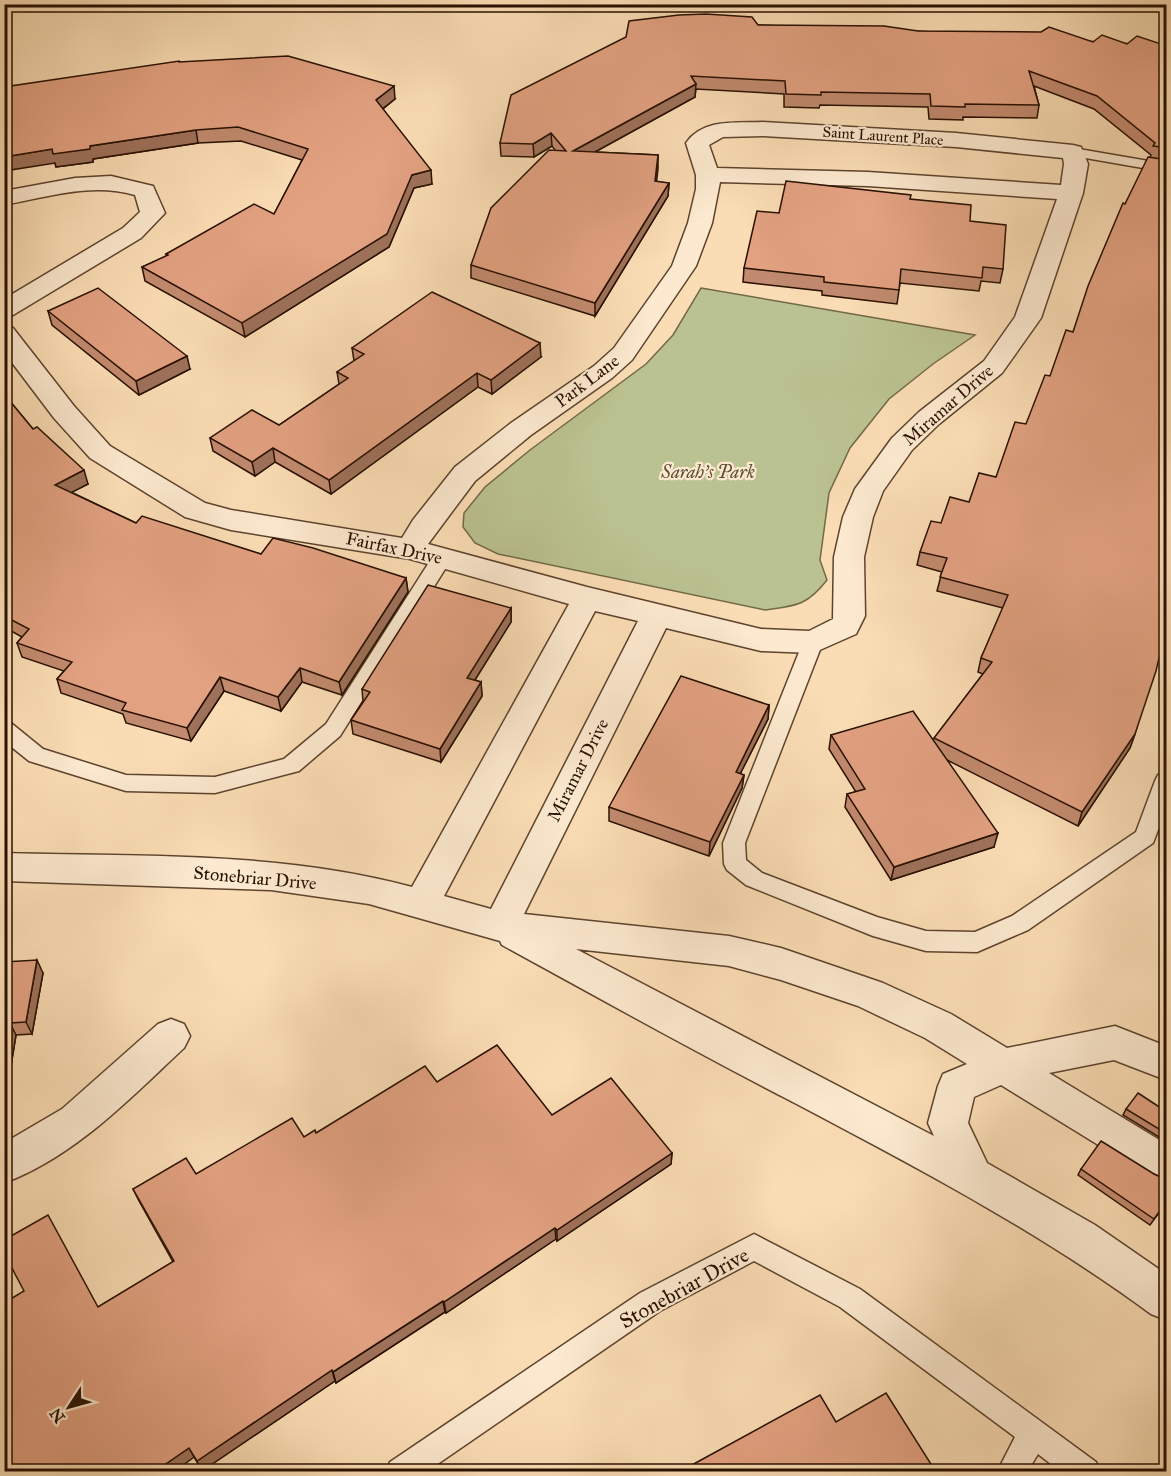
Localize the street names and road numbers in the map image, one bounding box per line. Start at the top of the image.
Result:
street label: Saint Laurent Place [822,123,944,149]
street label: Park Lane [551,350,623,412]
street label: Miramar Drive [898,360,998,450]
street label: Fairfax Drive [344,527,444,569]
street label: Miramar Drive [543,715,613,825]
street label: Stonebriar Drive [193,862,317,894]
street label: Stonebriar Drive [615,1242,753,1334]

